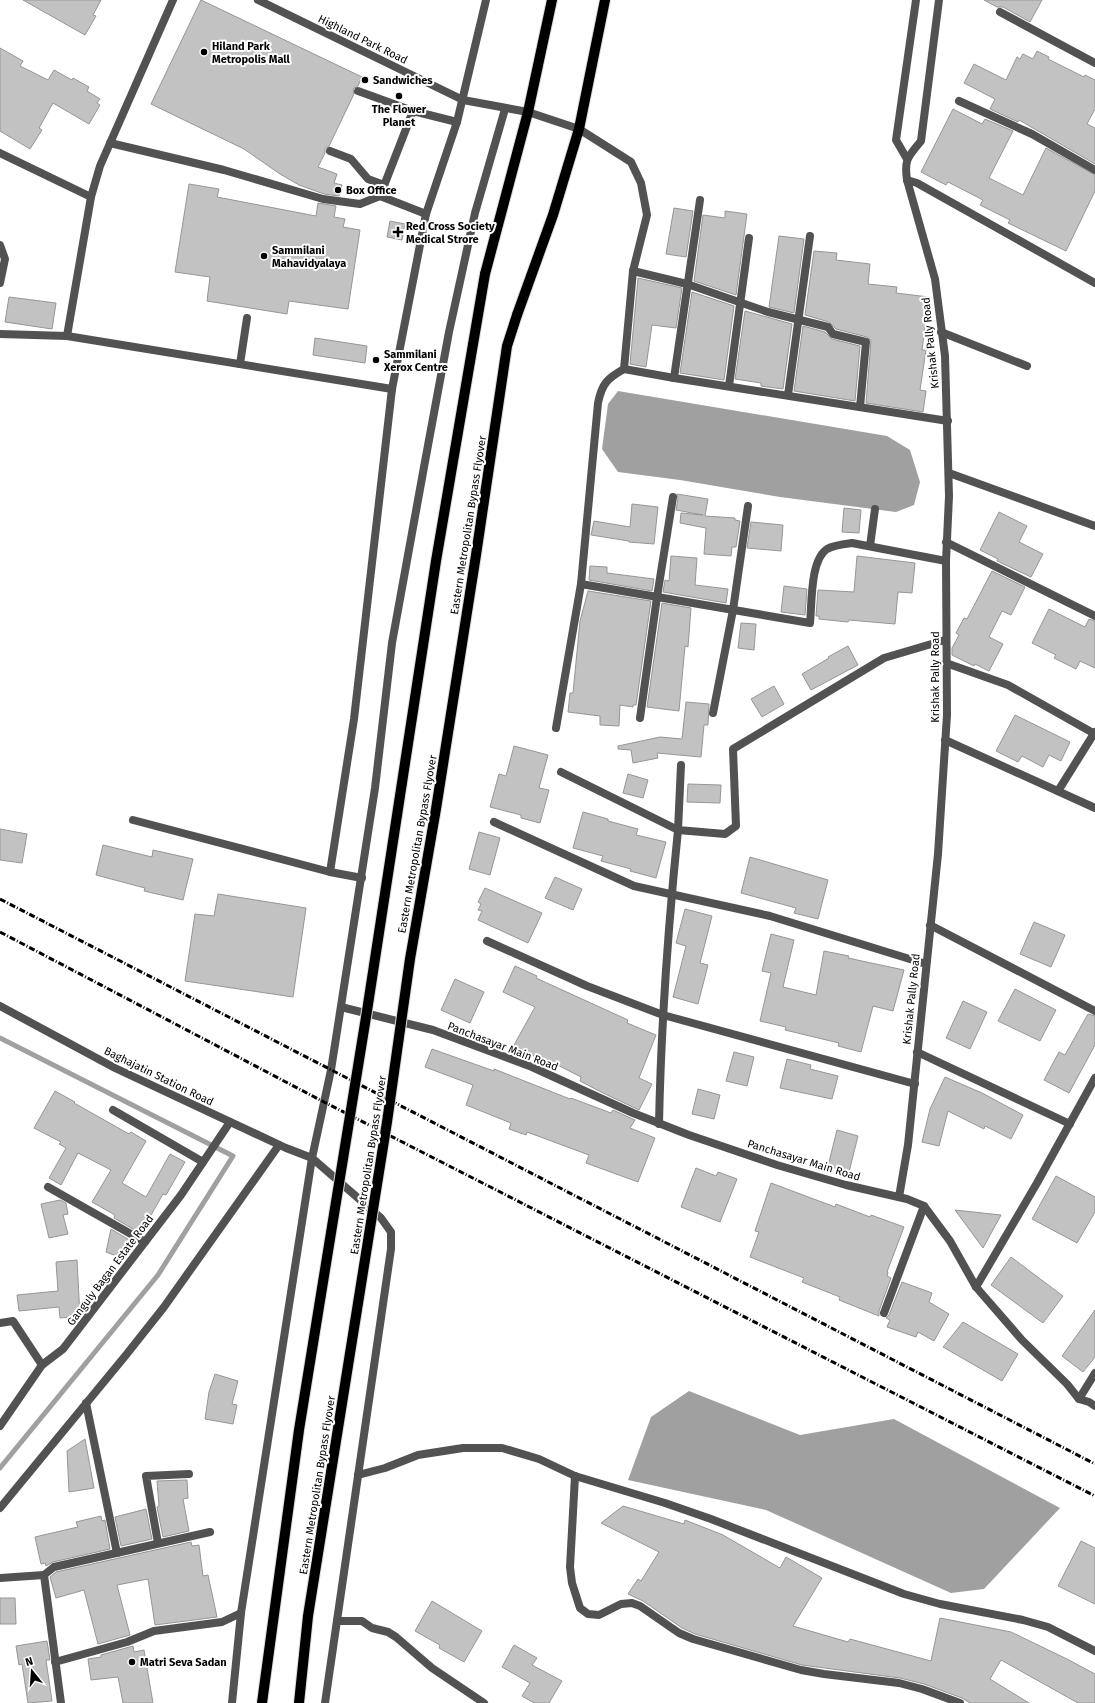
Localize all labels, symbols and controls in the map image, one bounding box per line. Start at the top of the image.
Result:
street label: Highland Park Road [316,12,410,67]
place label: Hiland Park Metropolis Mall [212,40,291,66]
marker: Hiland Park Metropolis Mall [199,47,209,57]
place label: Sandwiches [373,74,433,87]
marker: Sandwiches [360,75,370,85]
marker: The Flower Planet [394,91,404,101]
place label: The Flower Planet [372,103,427,129]
place label: Box Office [346,184,397,197]
marker: Box Office [333,185,343,195]
place label: Red Cross Society Medical Strore [406,220,495,246]
marker: Red Cross Society Medical Strore [393,227,403,237]
place label: Sammilani Mahavidyalaya [272,244,346,270]
marker: Sammilani Mahavidyalaya [259,251,269,261]
street label: Krishak Pally Road [919,297,942,389]
place label: Sammilani Xerox Centre [383,348,448,374]
marker: Sammilani Xerox Centre [371,355,381,365]
street label: Eastern Metropolitan Bypass Flyover [448,434,489,615]
street label: Krishak Pally Road [929,631,942,723]
street label: Eastern Metropolitan Bypass Flyover [395,753,440,934]
street label: Krishak Pally Road [900,953,923,1045]
street label: Panchasayar Main Road [446,1019,560,1074]
street label: Baghajatin Station Road [102,1044,216,1109]
street label: Eastern Metropolitan Bypass Flyover [348,1074,389,1255]
street label: Panchasayar Main Road [746,1137,862,1184]
street label: Ganguly Bagan Estate Road [65,1212,156,1328]
street label: Eastern Metropolitan Bypass Flyover [297,1394,338,1575]
north arrow [12,1651,52,1691]
text: N [24,1655,35,1669]
place label: Matri Seva Sadan [140,1656,227,1669]
marker: Matri Seva Sadan [127,1657,137,1667]

